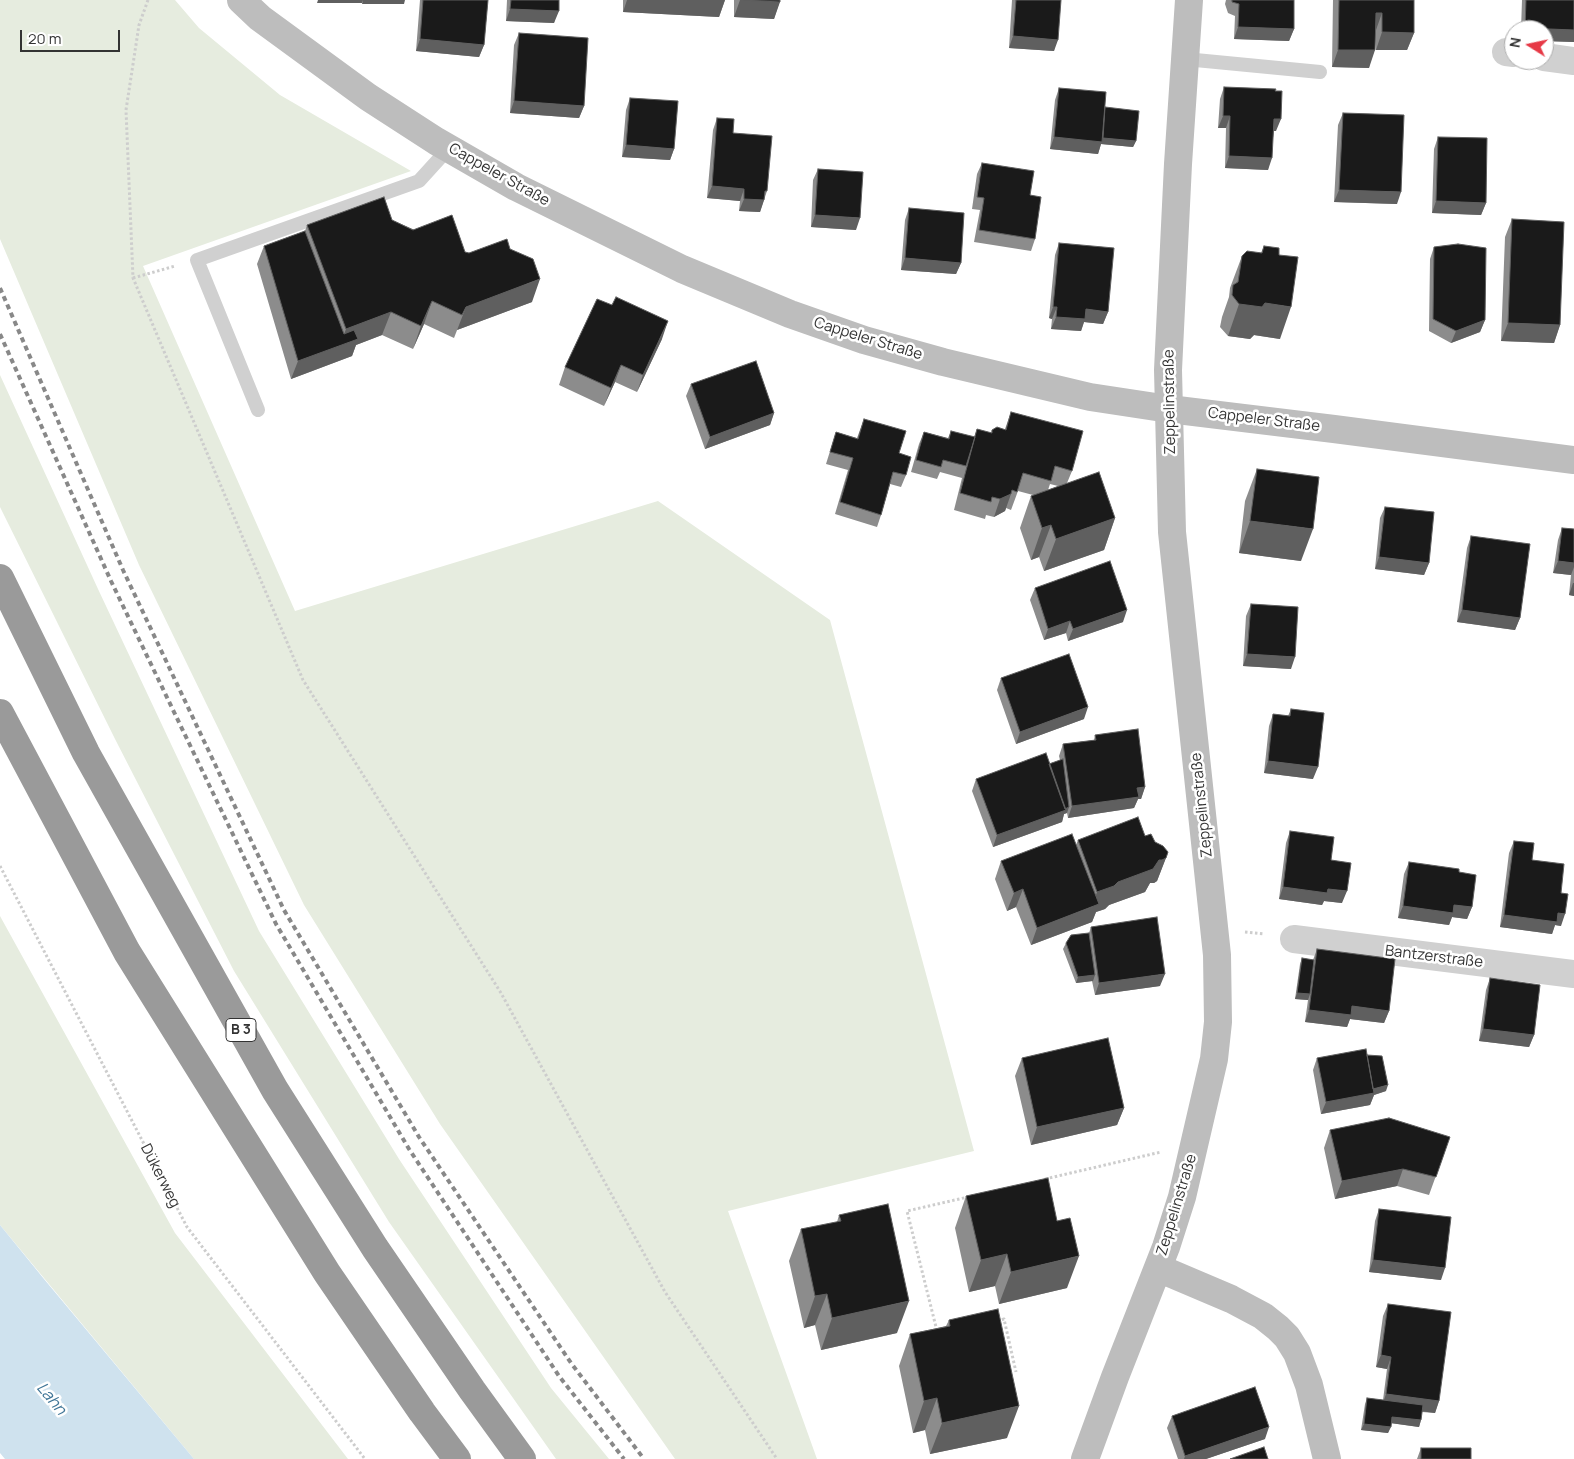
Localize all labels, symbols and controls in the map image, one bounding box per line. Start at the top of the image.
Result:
scale bar [22,20,122,52]
north arrow [1504,20,1554,70]
text: 20 m [28,28,61,49]
text: N [1504,36,1525,49]
street label: Cappeler Straße [445,140,553,210]
street label: Cappeler Straße [811,314,925,364]
street label: Zeppelinstraße [1160,349,1180,455]
street label: Cappeler Straße [1207,404,1321,436]
street label: Zeppelinstraße [1188,752,1216,858]
street label: Bantzerstraße [1384,942,1484,972]
road number: B 3 [226,1018,256,1042]
street label: Dükerweg [136,1141,184,1211]
street label: Zeppelinstraße [1153,1152,1201,1258]
water label: Lahn [32,1379,70,1419]

